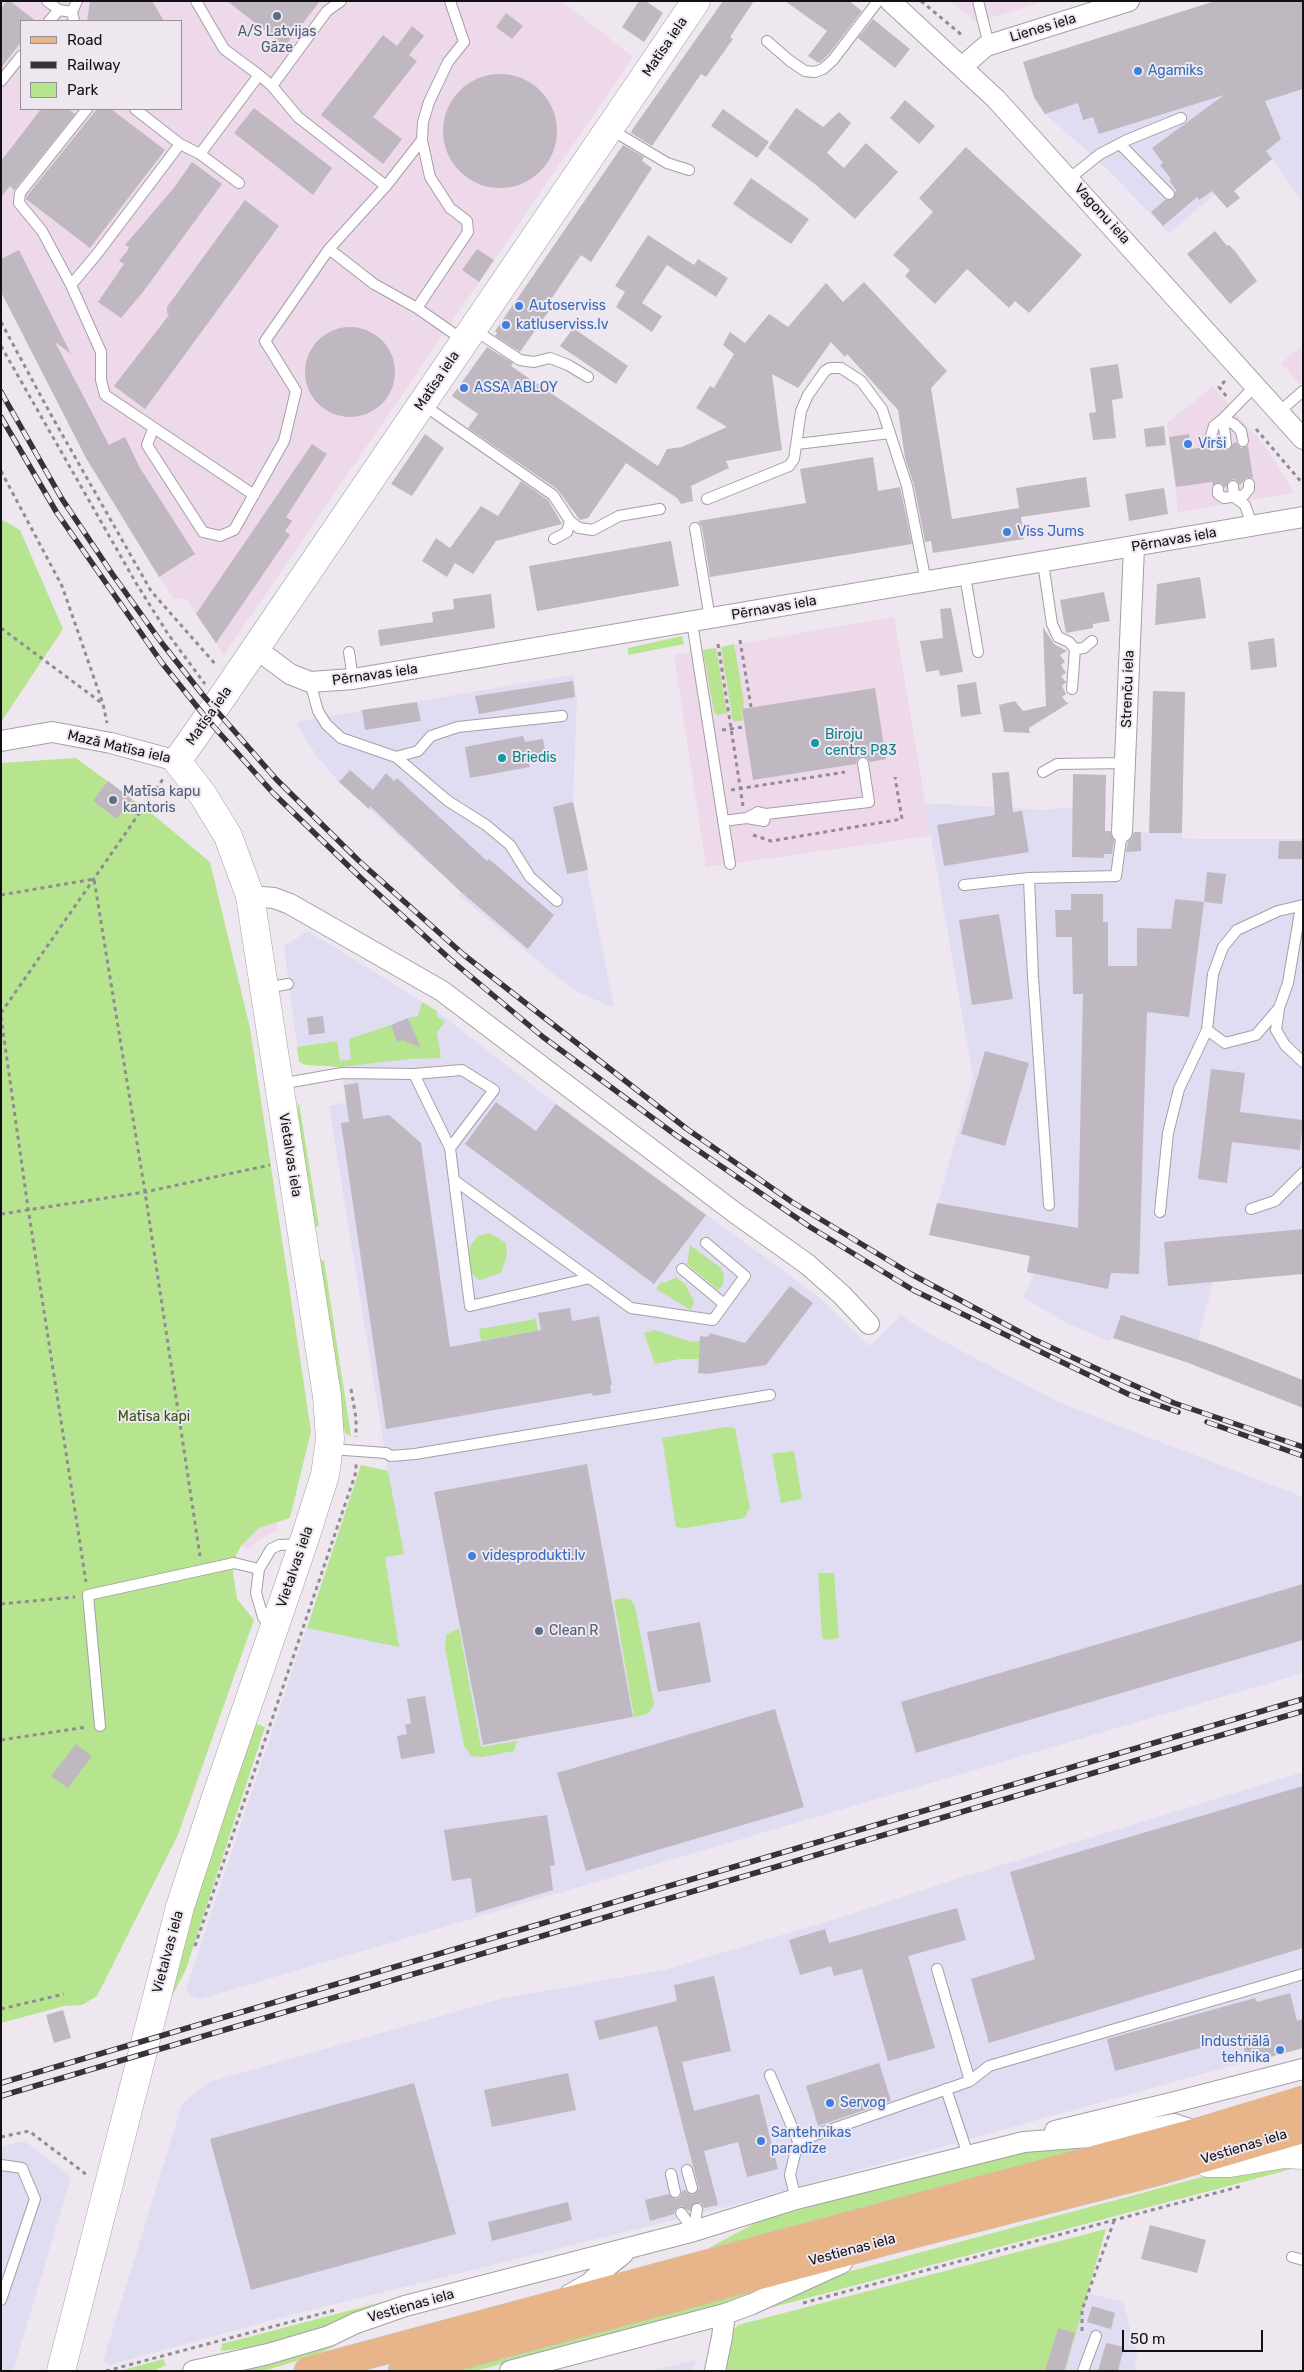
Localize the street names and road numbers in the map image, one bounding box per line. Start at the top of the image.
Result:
street label: Lienes iela [1008,10,1078,46]
street label: Matīsa iela [639,14,691,80]
street label: Vagonu iela [1071,180,1133,248]
street label: Matīsa iela [411,348,463,414]
street label: Pērnavas iela [1130,524,1218,556]
street label: Pērnavas iela [730,592,818,624]
street label: Strenču iela [1118,650,1138,728]
street label: Pērnavas iela [331,661,419,689]
street label: Matīsa iela [183,683,235,749]
street label: Mazā Matīsa iela [66,727,172,767]
street label: Vietalvas iela [275,1112,305,1198]
street label: Vietalvas iela [273,1524,317,1610]
street label: Vietalvas iela [149,1909,187,1995]
street label: Vestienas iela [1199,2126,1289,2168]
street label: Vestienas iela [807,2230,897,2270]
street label: Vestienas iela [366,2286,456,2326]

